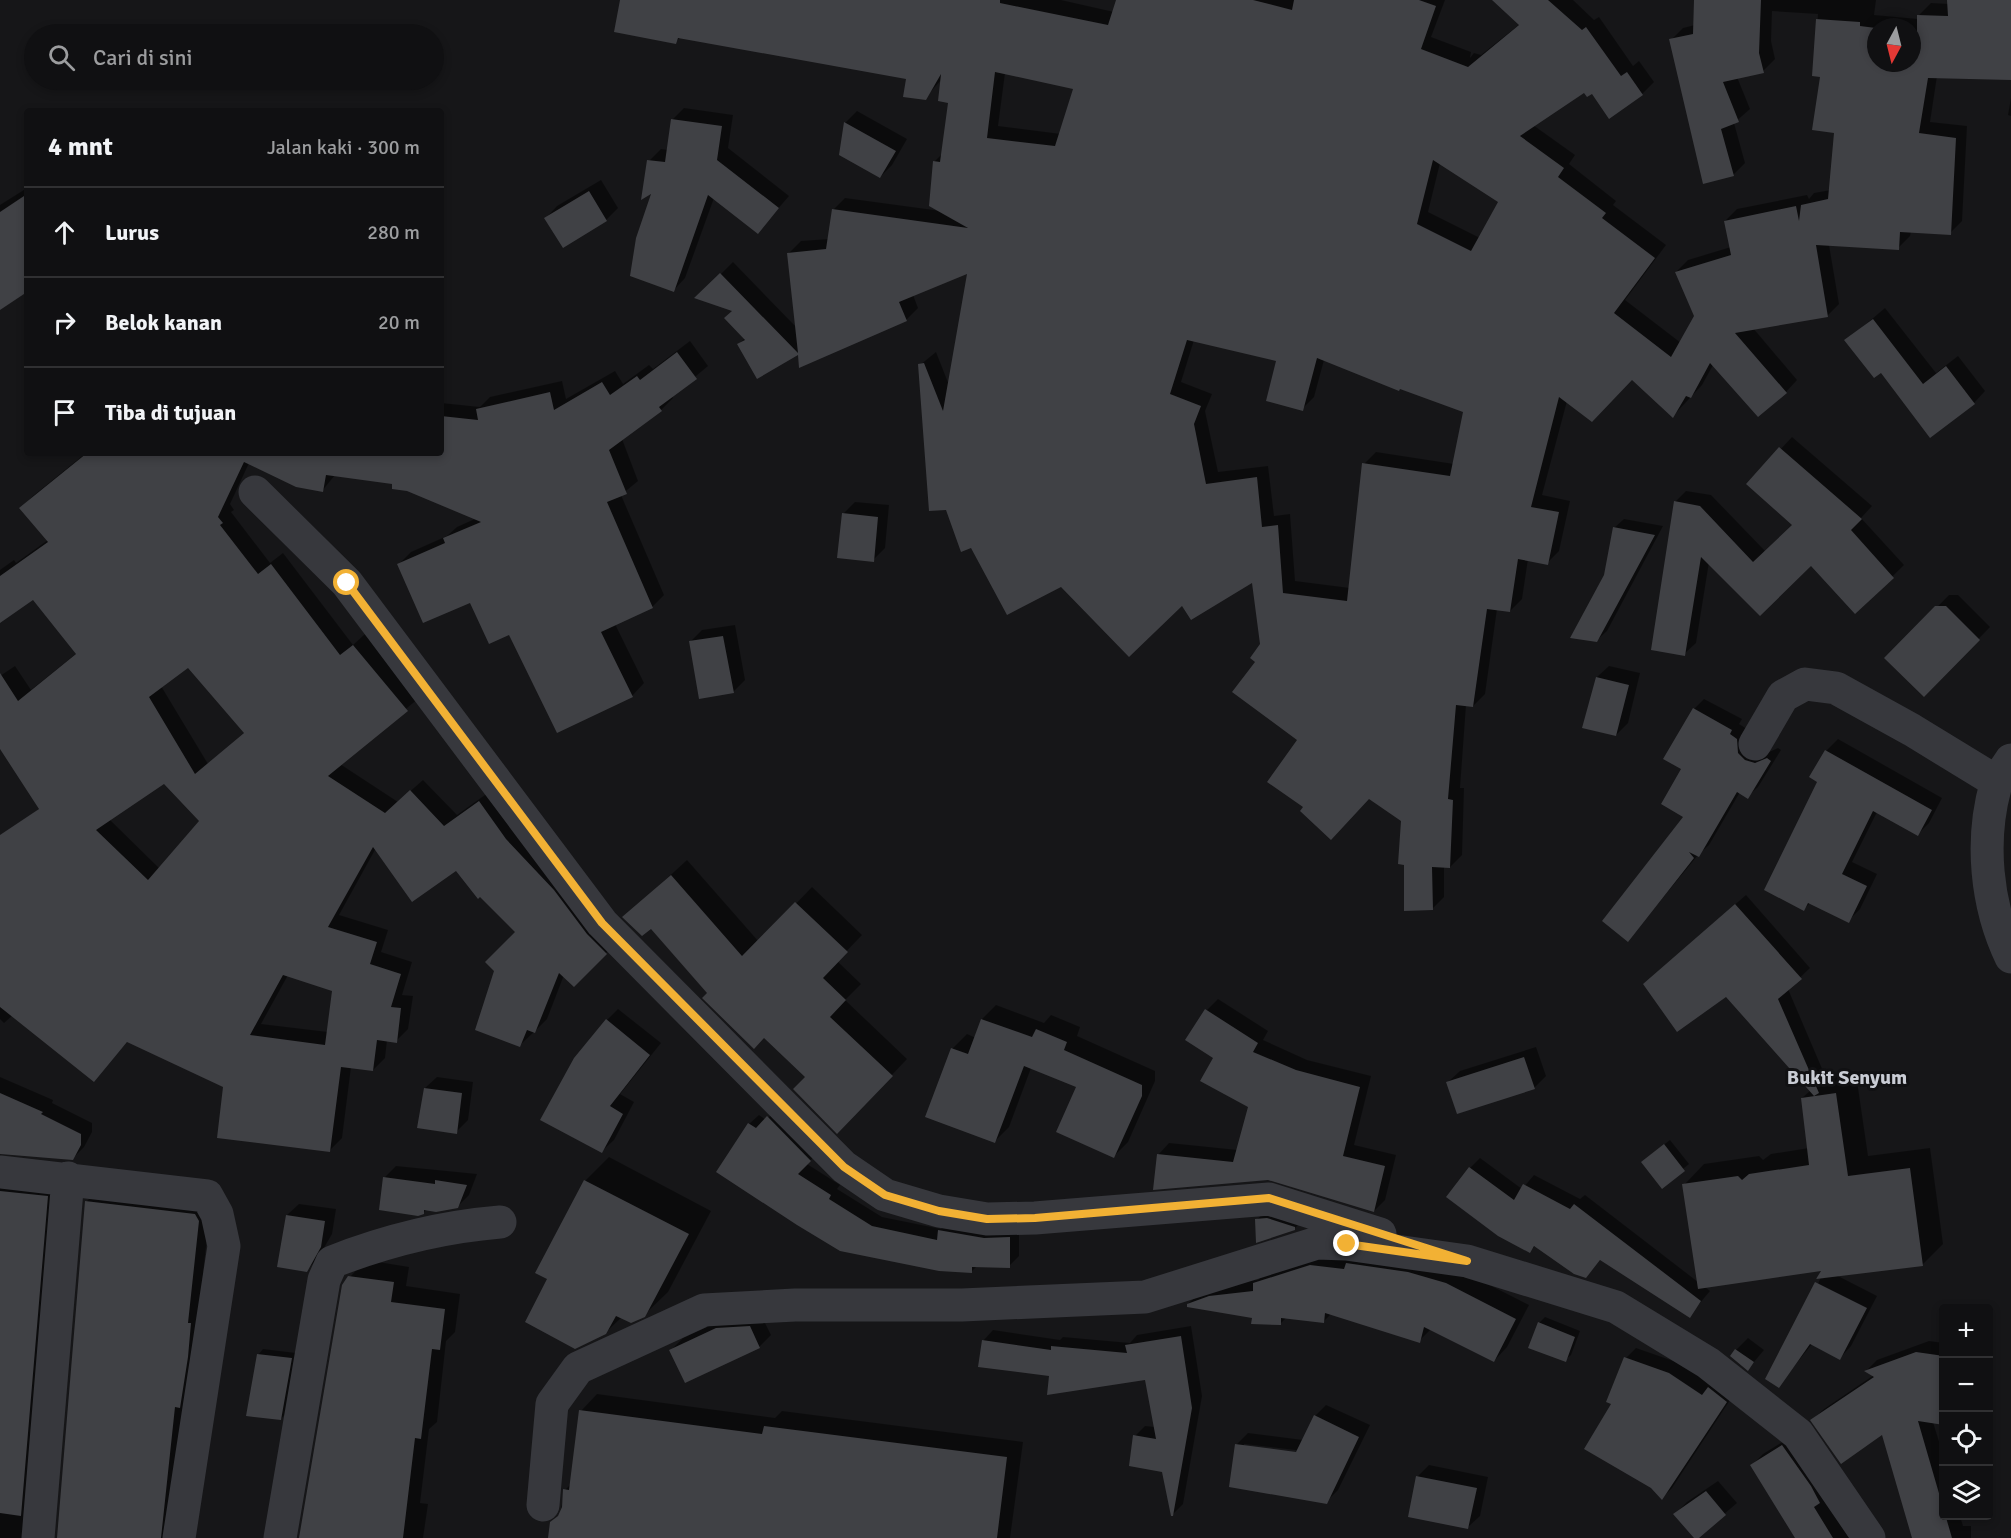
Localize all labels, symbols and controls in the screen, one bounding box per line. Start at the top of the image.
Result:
north arrow [1867,18,1921,72]
search box [24,24,444,90]
icon: search [45,41,78,74]
text: Cari di sini [93,44,193,71]
text: 4 mnt [48,131,113,163]
text: Jalan kaki · 300 m [267,135,420,160]
icon: ahead [48,216,81,249]
text: Lurus [105,219,159,246]
text: 280 m [367,220,420,245]
icon: right [48,306,81,339]
text: Belok kanan [105,309,222,336]
text: 20 m [378,310,420,335]
icon: arrive [48,396,81,429]
text: Tiba di tujuan [105,399,236,426]
route start [333,569,359,595]
district label: Bukit Senyum [1787,1065,1907,1090]
route end [1333,1230,1359,1256]
map controls [1939,1304,1993,1520]
button: + [1939,1304,1993,1358]
button: − [1939,1358,1993,1412]
button: locate [1939,1412,1993,1466]
button: layers [1939,1466,1993,1520]

